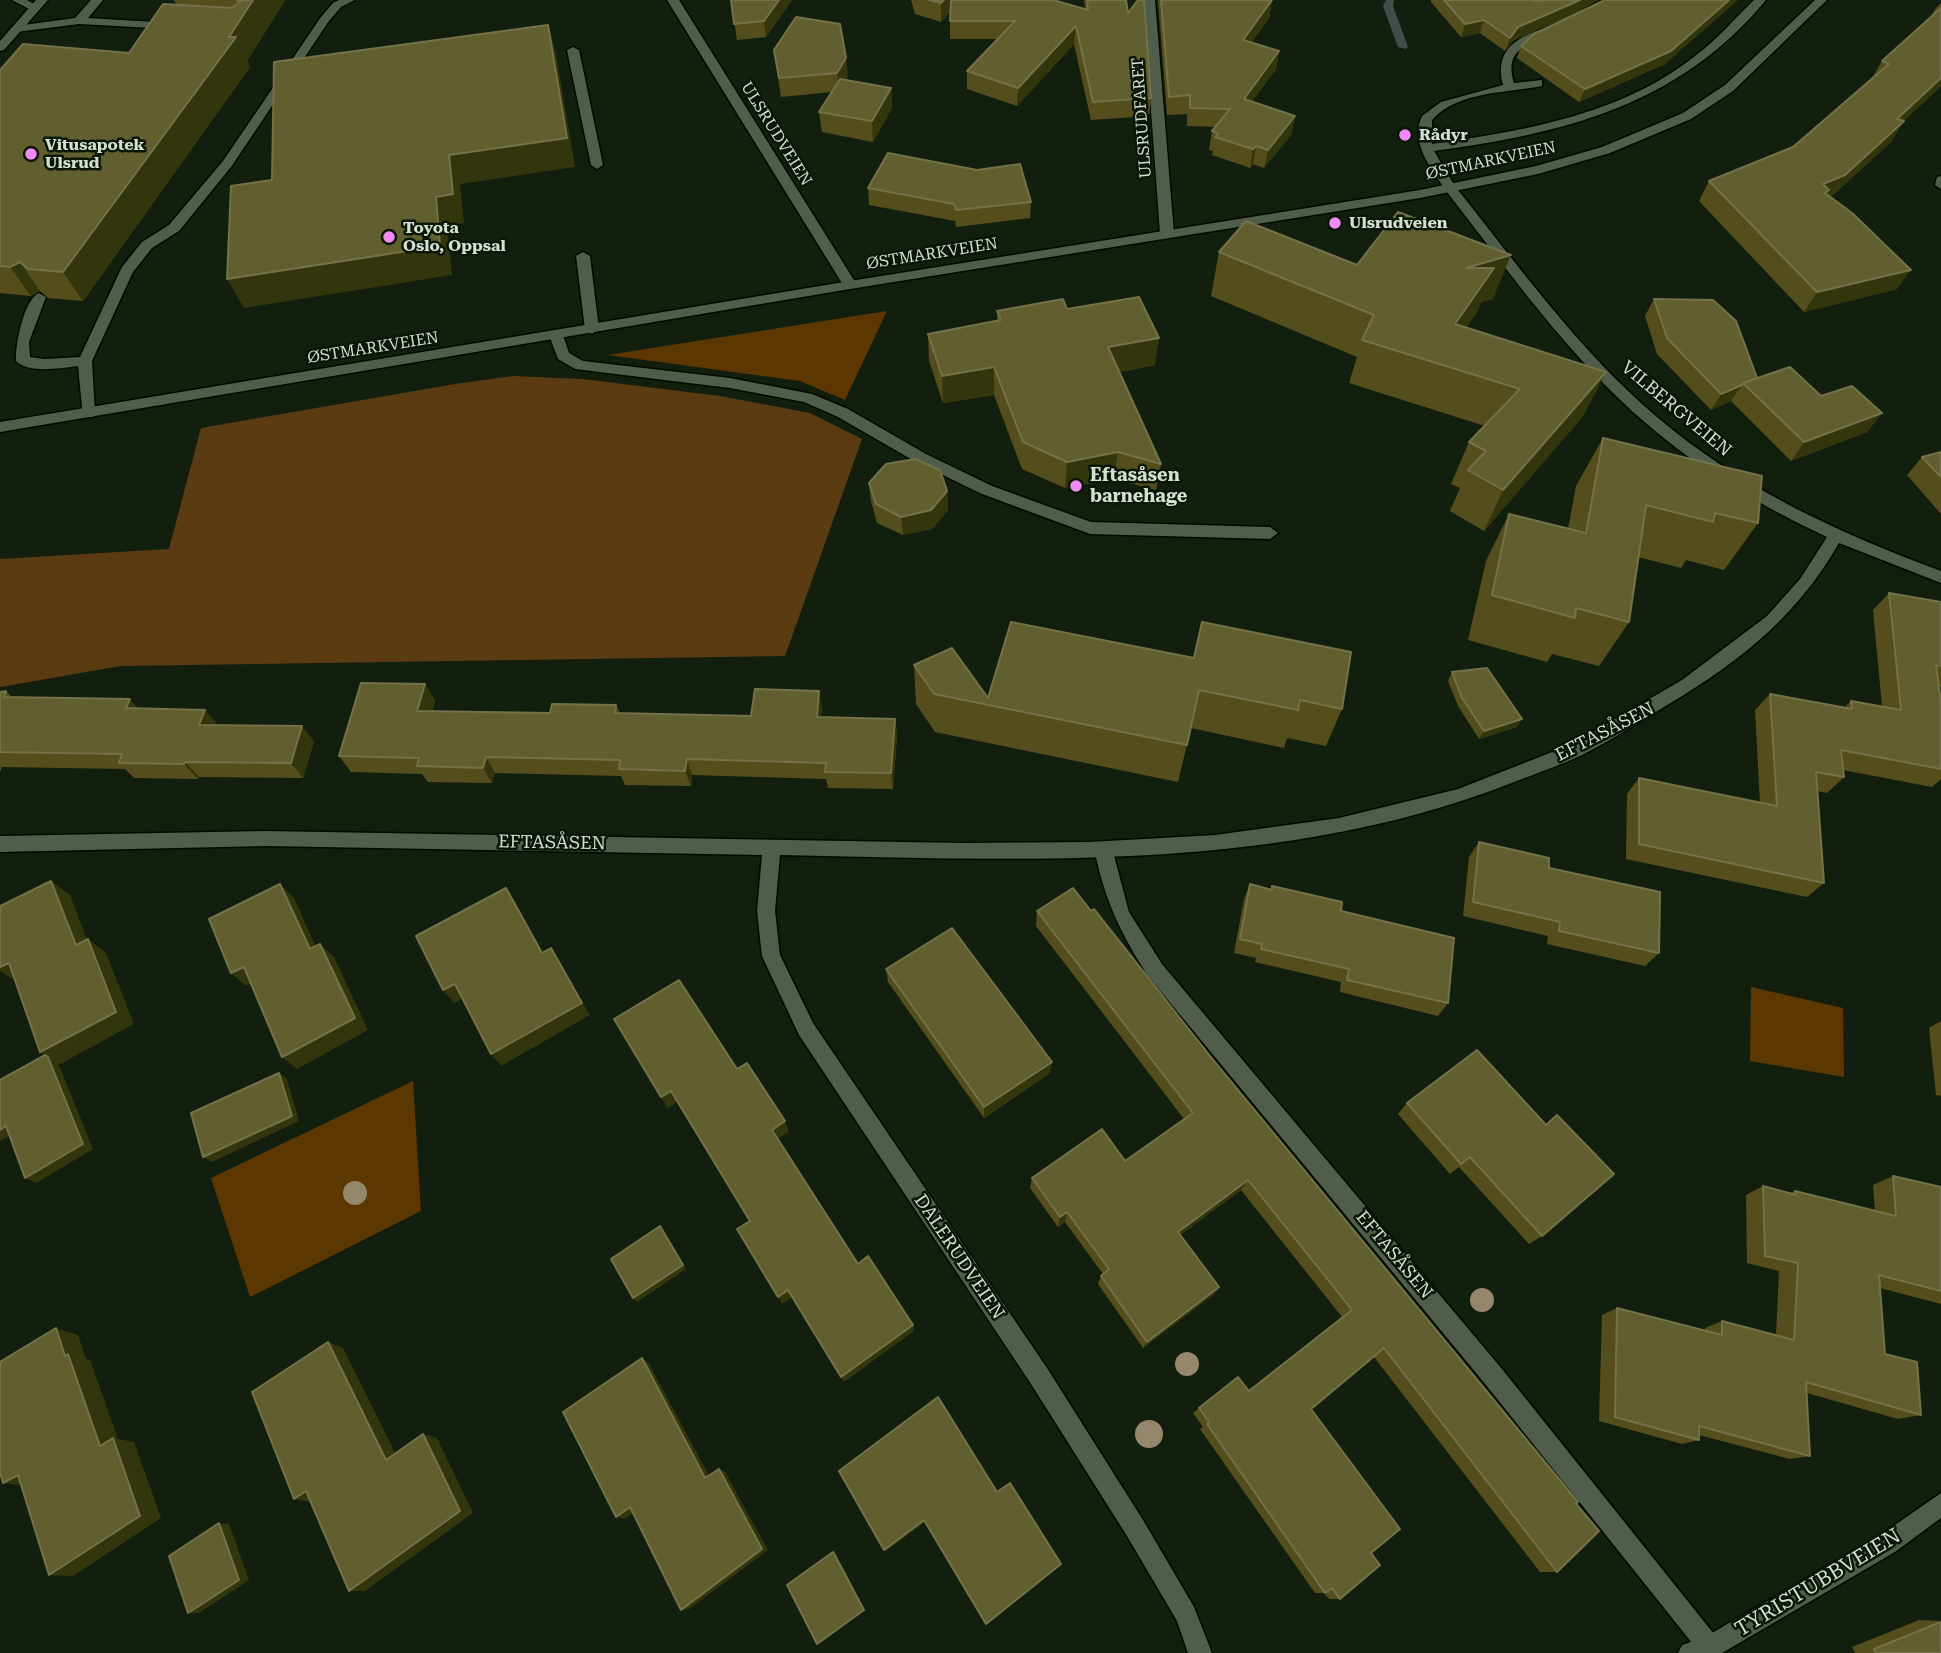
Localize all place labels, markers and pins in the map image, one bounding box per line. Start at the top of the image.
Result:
place label: Rådyr [1419,125,1468,145]
marker: Rådyr [1397,127,1413,143]
place label: Vitusapotek Ulsrud [45,135,145,173]
marker: Vitusapotek Ulsrud [23,146,39,162]
place label: Ulsrudveien [1349,213,1448,233]
marker: Ulsrudveien [1327,215,1343,231]
place label: Toyota Oslo, Oppsal [403,218,506,256]
marker: Toyota Oslo, Oppsal [381,229,397,245]
place label: Eftasåsen barnehage [1090,465,1187,508]
marker: Eftasåsen barnehage [1068,478,1084,494]

